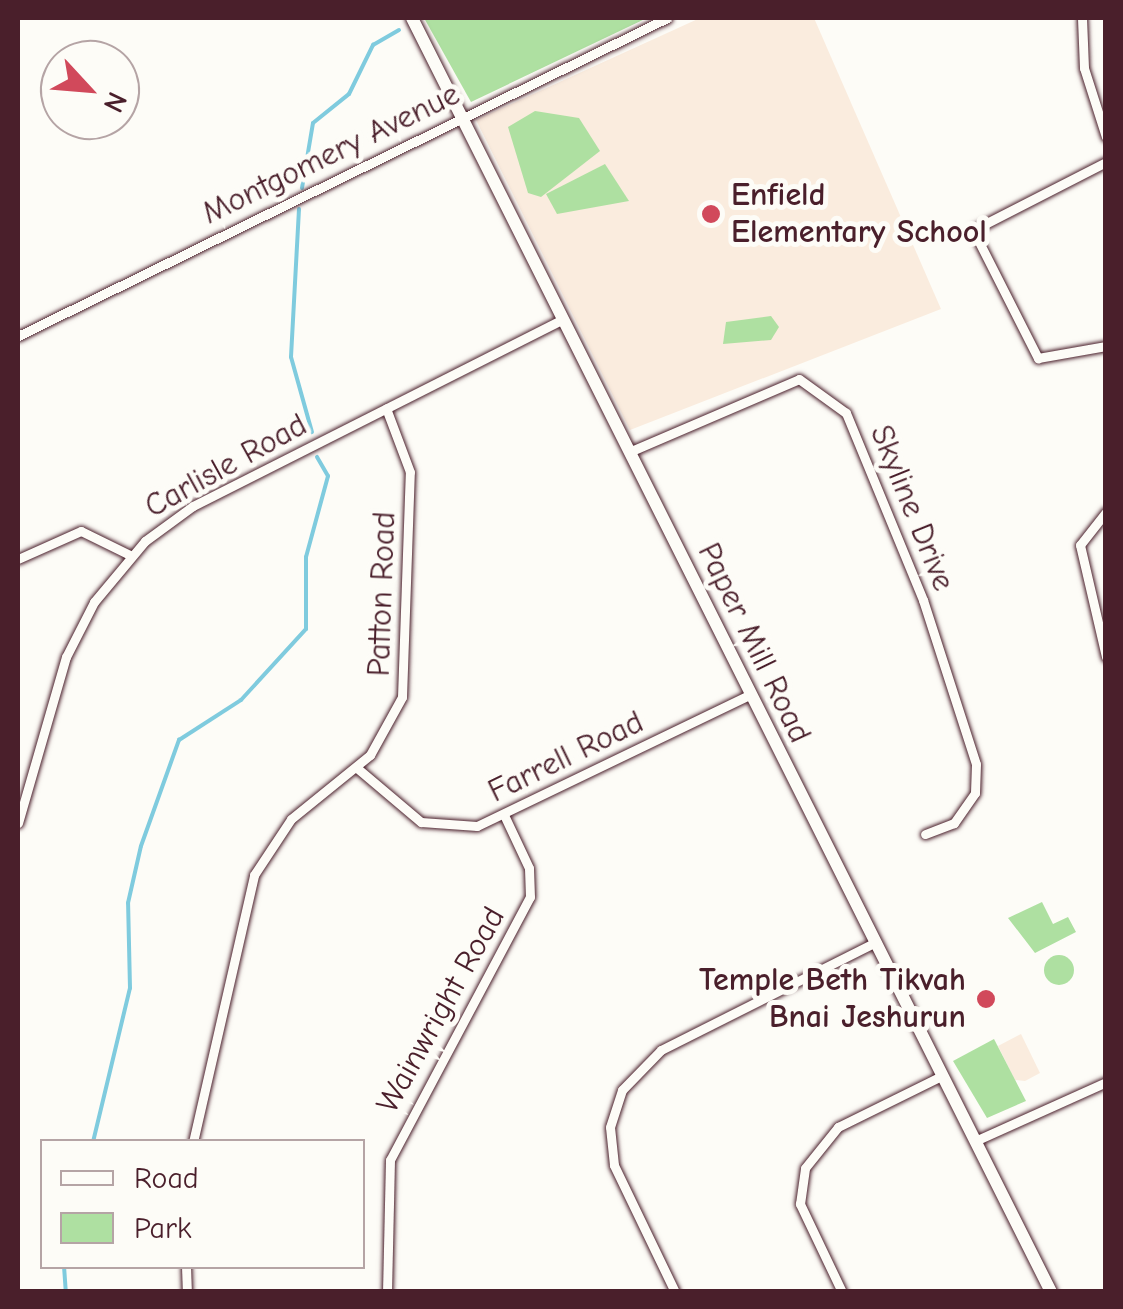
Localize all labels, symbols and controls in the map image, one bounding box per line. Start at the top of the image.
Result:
north arrow [40,40,140,140]
street label: Montgomery Avenue [196,75,466,233]
text: N [97,87,134,117]
place label: Enfield Elementary School [731,177,987,252]
marker: Enfield Elementary School [700,203,722,225]
street label: Carlisle Road [138,406,314,526]
street label: Skyline Drive [861,420,963,596]
street label: Patton Road [360,511,404,677]
street label: Paper Mill Road [689,537,819,749]
street label: Farrell Road [482,703,650,811]
street label: Wainwright Road [369,900,513,1120]
place label: Temple Beth Tikvah Bnai Jeshurun [699,962,966,1037]
marker: Temple Beth Tikvah Bnai Jeshurun [975,988,997,1010]
legend [40,1139,365,1269]
text: Road [134,1161,199,1196]
text: Park [134,1211,191,1246]

